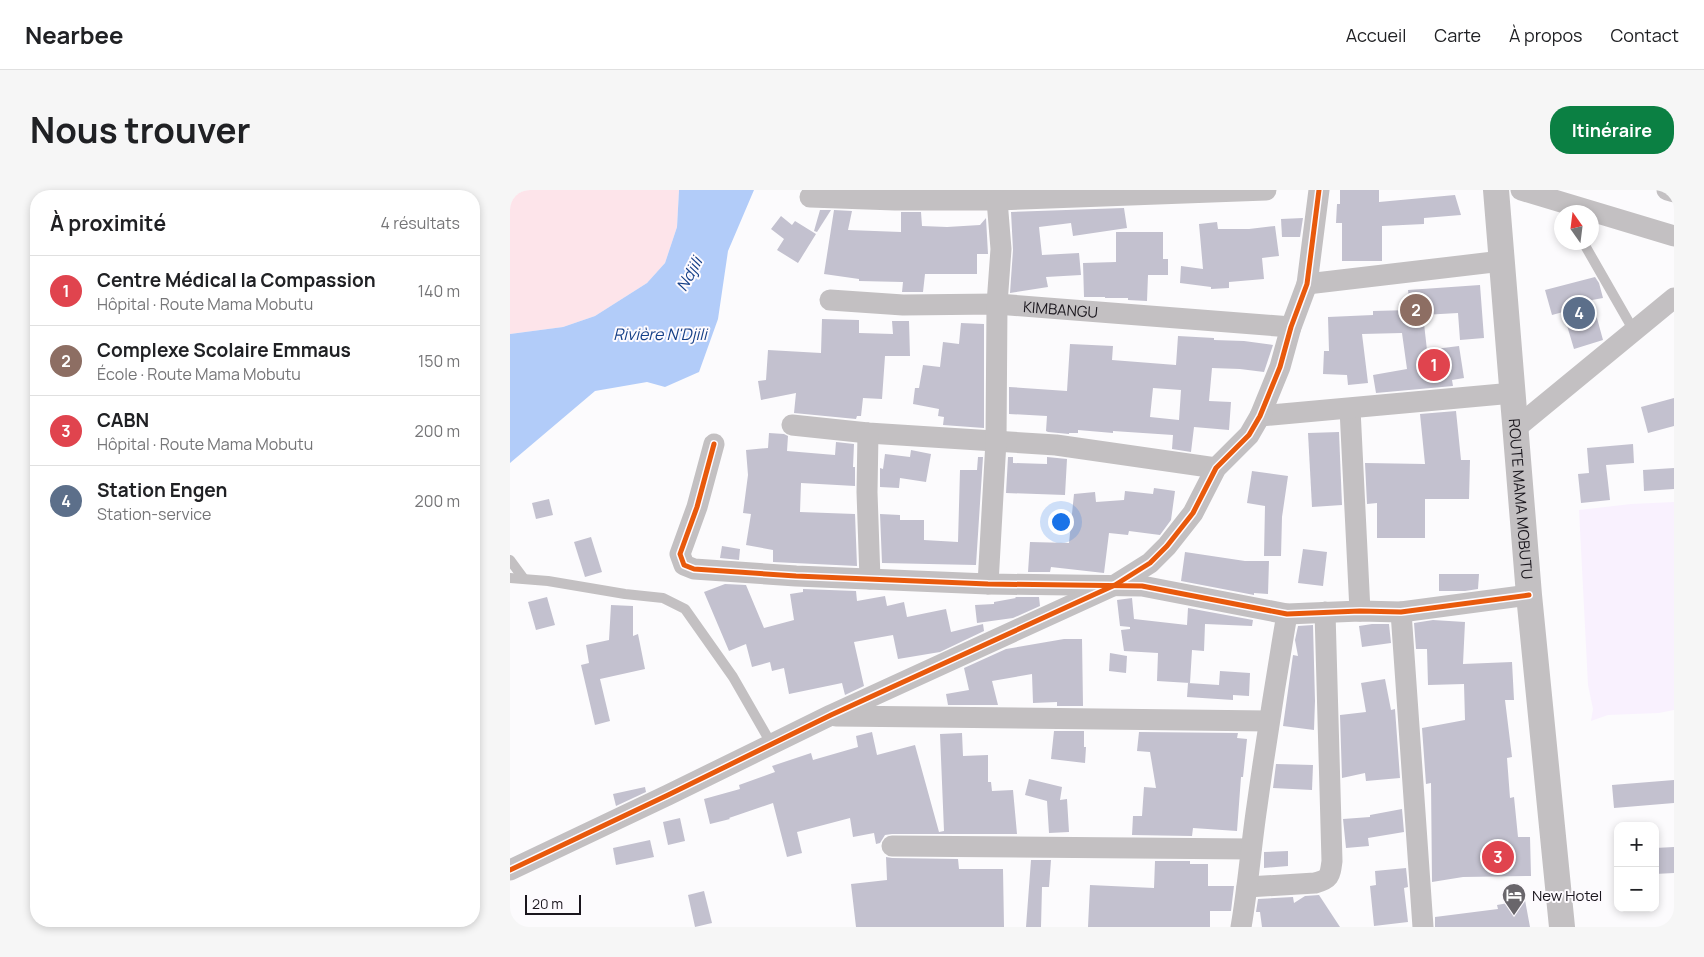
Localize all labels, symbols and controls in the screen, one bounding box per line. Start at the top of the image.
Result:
text: Nearbee [25,18,124,51]
text: Accueil [1346,23,1406,47]
text: Carte [1434,23,1481,47]
text: À propos [1509,23,1582,47]
text: Contact [1610,23,1679,47]
text: Nous trouver [30,106,251,154]
button: Itinéraire [1550,106,1674,154]
north arrow [1554,205,1599,250]
text: À proximité [50,209,166,237]
text: 4 résultats [381,212,460,234]
water label: Ndjili [671,251,708,295]
text: Centre Médical la Compassion [97,267,376,293]
text: 1 [62,280,70,302]
text: 140 m [418,280,460,302]
pin: 2 [1400,291,1432,329]
text: Hôpital · Route Mama Mobutu [97,293,313,315]
pin: 4 [1563,294,1595,332]
street label: KIMBANGU [1022,296,1099,322]
water label: Rivière N'Djili [613,323,709,345]
text: Complexe Scolaire Emmaus [97,337,351,363]
pin: 1 [1418,346,1450,384]
text: 2 [61,350,71,372]
text: 150 m [418,350,460,372]
text: École · Route Mama Mobutu [97,363,301,385]
text: CABN [97,407,149,433]
street label: ROUTE MAMA MOBUTU [1504,418,1538,580]
text: 3 [61,420,71,442]
text: 200 m [415,420,460,442]
text: Hôpital · Route Mama Mobutu [97,433,313,455]
text: Station Engen [97,477,227,503]
text: 4 [61,490,71,512]
text: 200 m [415,490,460,512]
text: Station-service [97,503,211,525]
your location [1048,509,1074,535]
map controls [1614,822,1659,912]
button: + [1614,822,1659,867]
pin: 3 [1482,838,1514,876]
button: − [1614,867,1659,912]
hotel icon: New Hotel [1501,882,1527,916]
place label: New Hotel [1532,885,1602,906]
scale bar [525,892,581,915]
text: 20 m [532,894,563,913]

